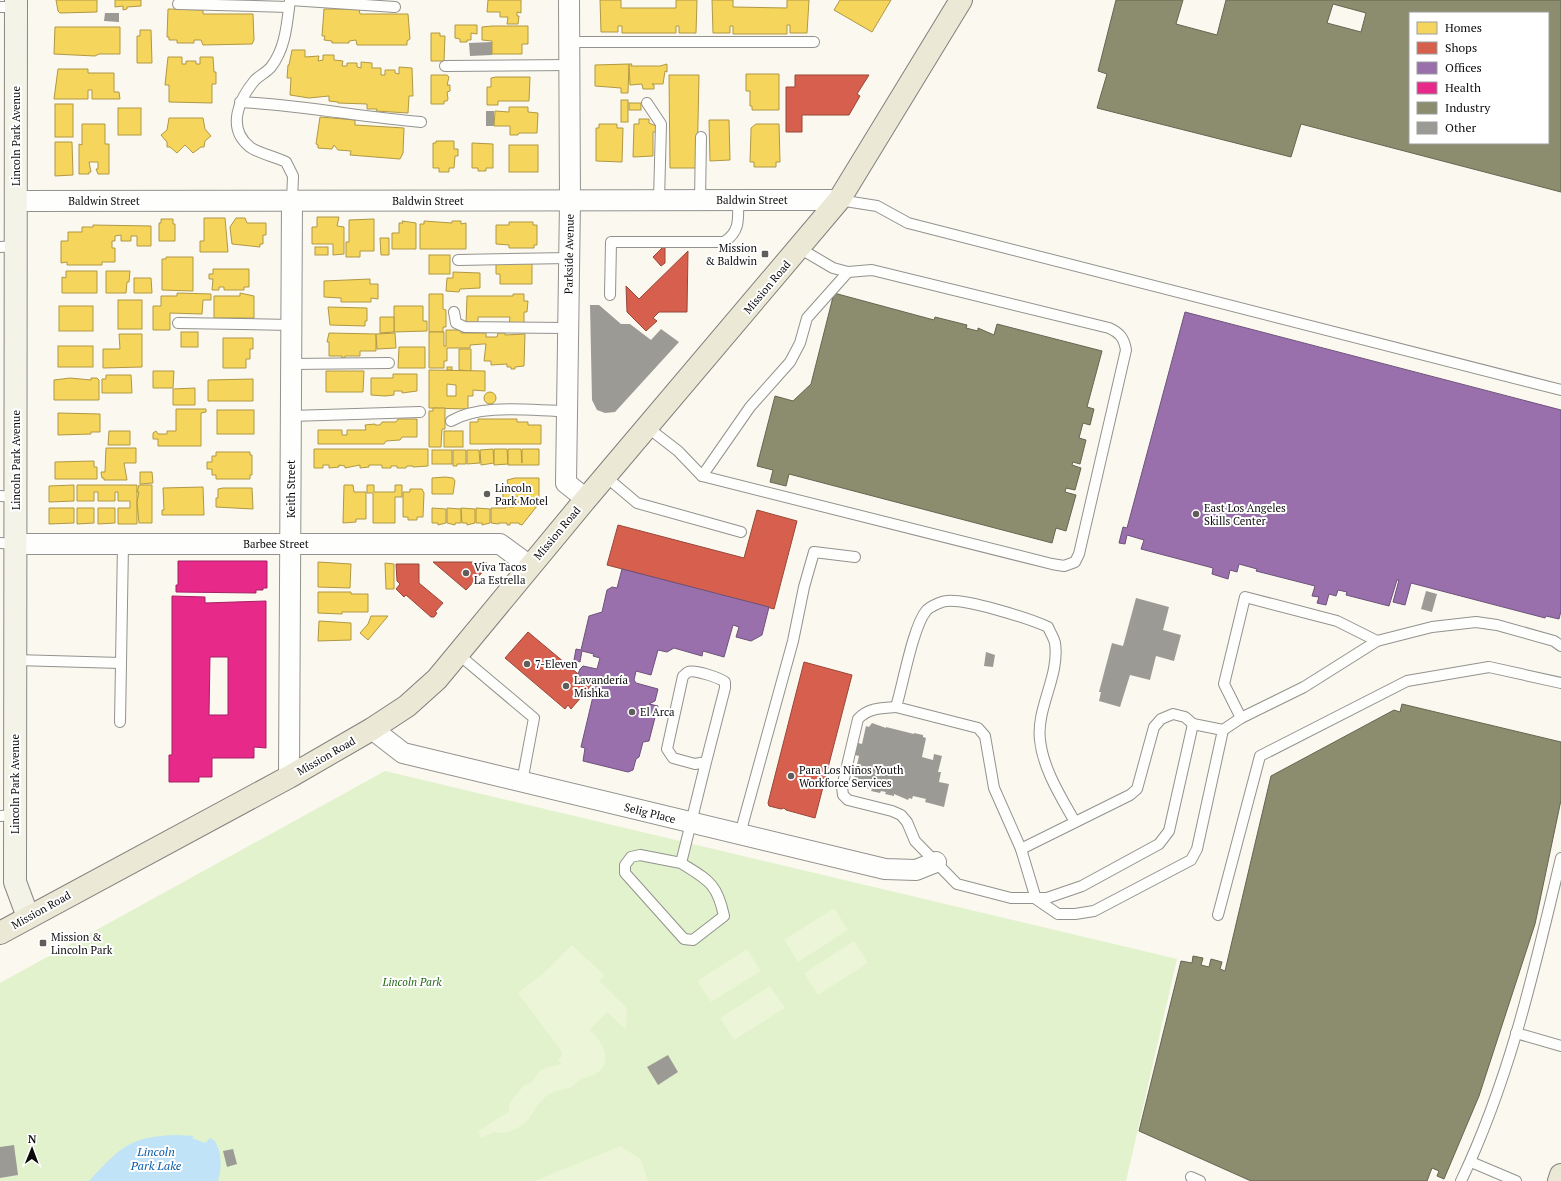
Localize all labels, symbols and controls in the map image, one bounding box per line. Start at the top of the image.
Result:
legend [1409,12,1549,144]
text: Homes [1445,20,1482,35]
text: Shops [1445,40,1477,55]
text: Offices [1445,60,1482,75]
text: Health [1445,80,1481,95]
street label: Lincoln Park Avenue [9,86,23,186]
text: Industry [1445,100,1491,115]
text: Other [1445,120,1476,135]
street label: Baldwin Street [716,193,788,207]
street label: Baldwin Street [68,194,140,208]
street label: Baldwin Street [392,194,464,208]
street label: Parkside Avenue [561,213,577,294]
place label: Mission & Baldwin [705,241,757,268]
marker: Mission & Baldwin [760,249,770,259]
street label: Mission Road [741,257,793,317]
street label: Lincoln Park Avenue [9,410,23,510]
street label: Keith Street [284,460,298,518]
place label: Lincoln Park Motel [495,481,548,508]
marker: Lincoln Park Motel [482,489,492,499]
place label: East Los Angeles Skills Center [1204,501,1286,528]
street label: Mission Road [531,503,583,563]
marker: East Los Angeles Skills Center [1191,509,1201,519]
street label: Barbee Street [243,537,309,551]
place label: Viva Tacos La Estrella [474,560,527,587]
marker: Viva Tacos La Estrella [461,568,471,578]
place label: 7-Eleven [535,657,578,671]
marker: 7-Eleven [522,659,532,669]
place label: Lavandería Mishka [574,673,628,700]
marker: Lavandería Mishka [561,681,571,691]
place label: El Arca [640,705,675,719]
marker: El Arca [627,707,637,717]
street label: Lincoln Park Avenue [8,734,22,834]
street label: Mission Road [294,734,358,778]
place label: Para Los Niños Youth Workforce Services [799,763,904,790]
marker: Para Los Niños Youth Workforce Services [786,771,796,781]
street label: Selig Place [623,800,678,826]
street label: Mission Road [9,888,73,932]
place label: Mission & Lincoln Park [51,930,113,957]
marker: Mission & Lincoln Park [38,938,48,948]
park label: Lincoln Park [382,975,442,989]
north arrow [12,1129,52,1169]
text: N [28,1132,37,1146]
water label: Lincoln Park Lake [130,1144,182,1173]

